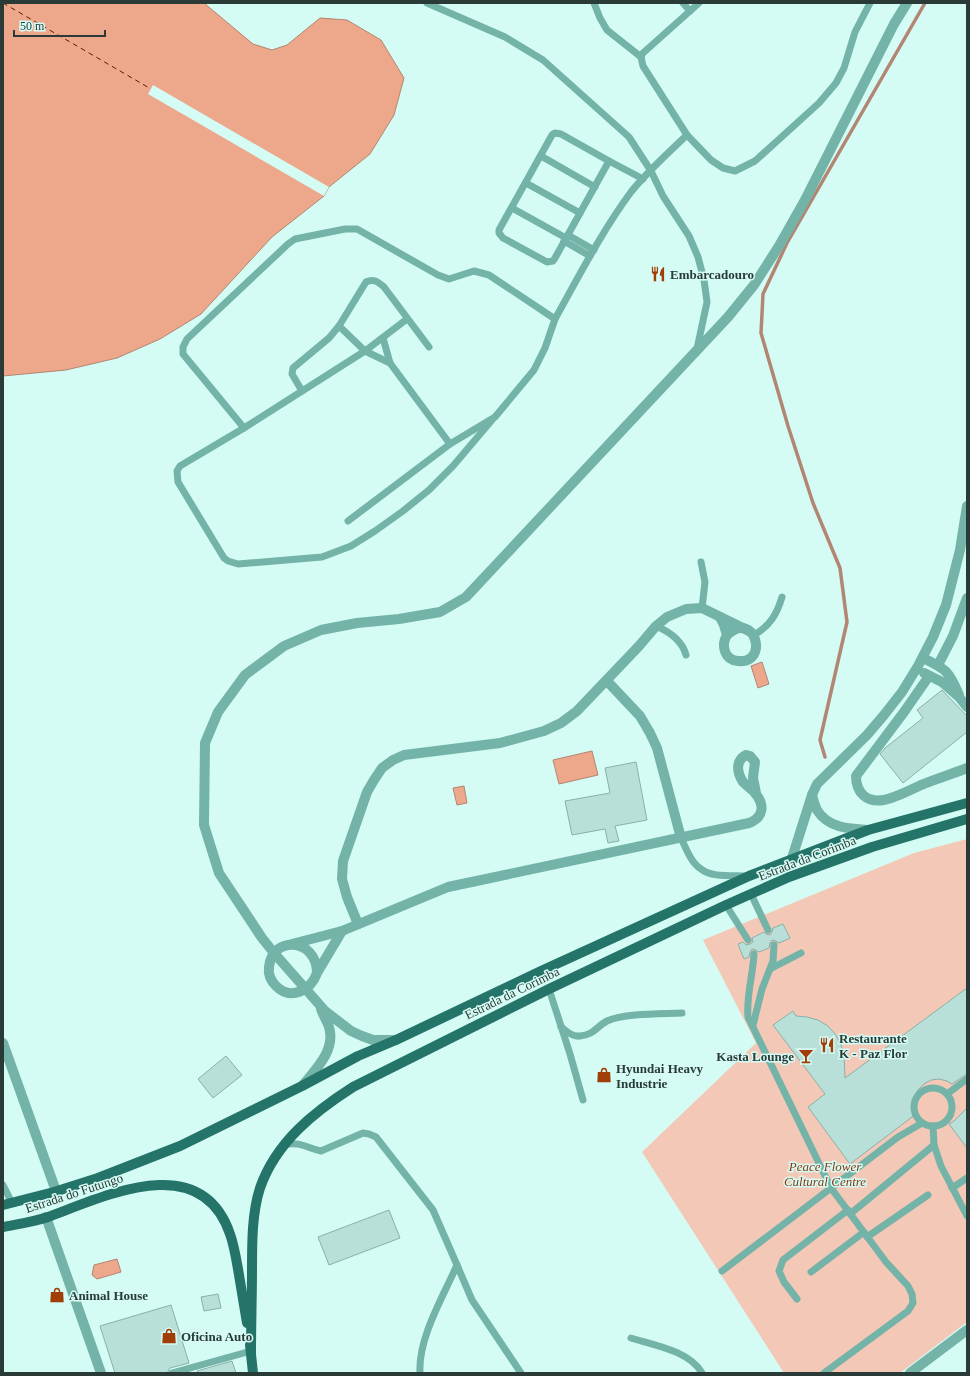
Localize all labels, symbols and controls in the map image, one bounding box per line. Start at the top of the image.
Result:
scale bar [14,12,105,38]
text: 50 m [20,19,45,33]
restaurant icon: Embarcadouro [649,265,667,283]
place label: Embarcadouro [670,267,754,282]
street label: Estrada da Corimba [756,832,858,884]
street label: Estrada da Corimba [462,964,562,1022]
place label: Restaurante K - Paz Flor [839,1031,907,1061]
restaurant icon: Restaurante K - Paz Flor [818,1036,836,1054]
bar icon: Kasta Lounge [797,1047,815,1065]
place label: Kasta Lounge [716,1049,794,1064]
place label: Hyundai Heavy Industrie [616,1061,704,1091]
shop icon: Hyundai Heavy Industrie [595,1066,613,1084]
park label: Peace Flower Cultural Centre [784,1159,866,1189]
street label: Estrada do Futungo [23,1170,125,1216]
shop icon: Animal House [48,1286,66,1304]
place label: Animal House [69,1288,148,1303]
shop icon: Oficina Auto [160,1327,178,1345]
place label: Oficina Auto [181,1329,252,1344]

